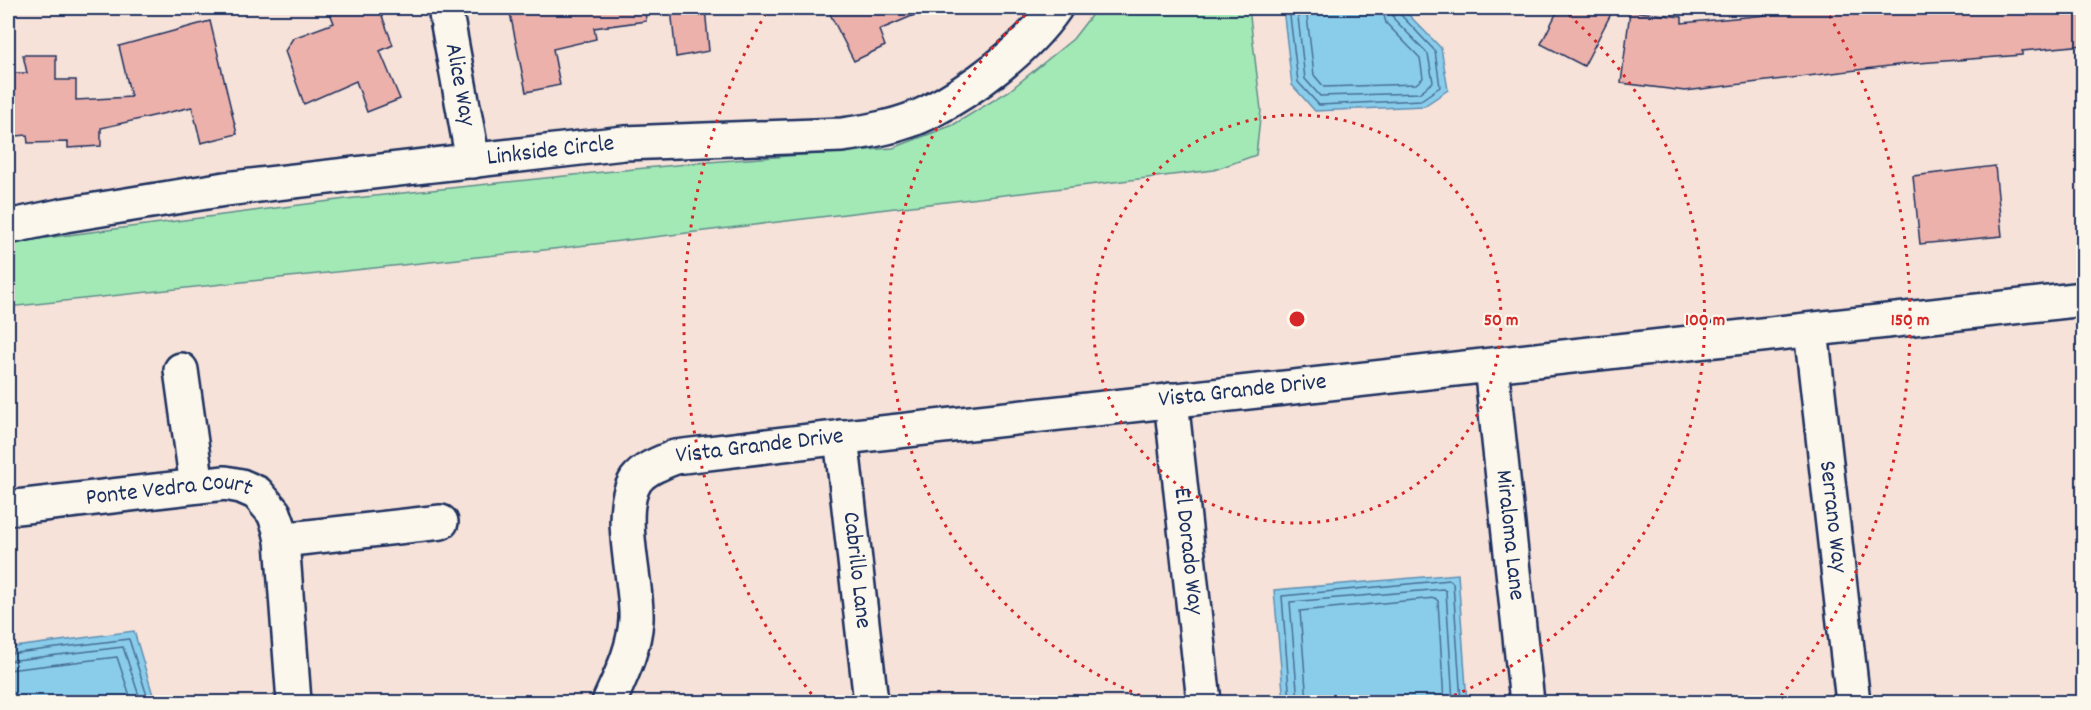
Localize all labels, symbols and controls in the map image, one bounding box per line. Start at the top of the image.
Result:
street label: Alice Way [435,40,484,130]
street label: Linkside Circle [485,127,616,176]
centre of rings [1287,309,1307,329]
text: 50 m [1484,309,1518,334]
text: 100 m [1685,309,1725,334]
text: 150 m [1891,309,1929,334]
street label: Vista Grande Drive [1157,365,1328,418]
street label: Vista Grande Drive [674,420,846,474]
street label: Serrano Way [1809,459,1855,576]
street label: Ponte Vedra Court [84,466,258,516]
street label: Miraloma Lane [1485,468,1533,602]
street label: El Dorado Way [1164,486,1211,618]
street label: Cabrillo Lane [833,510,880,630]

